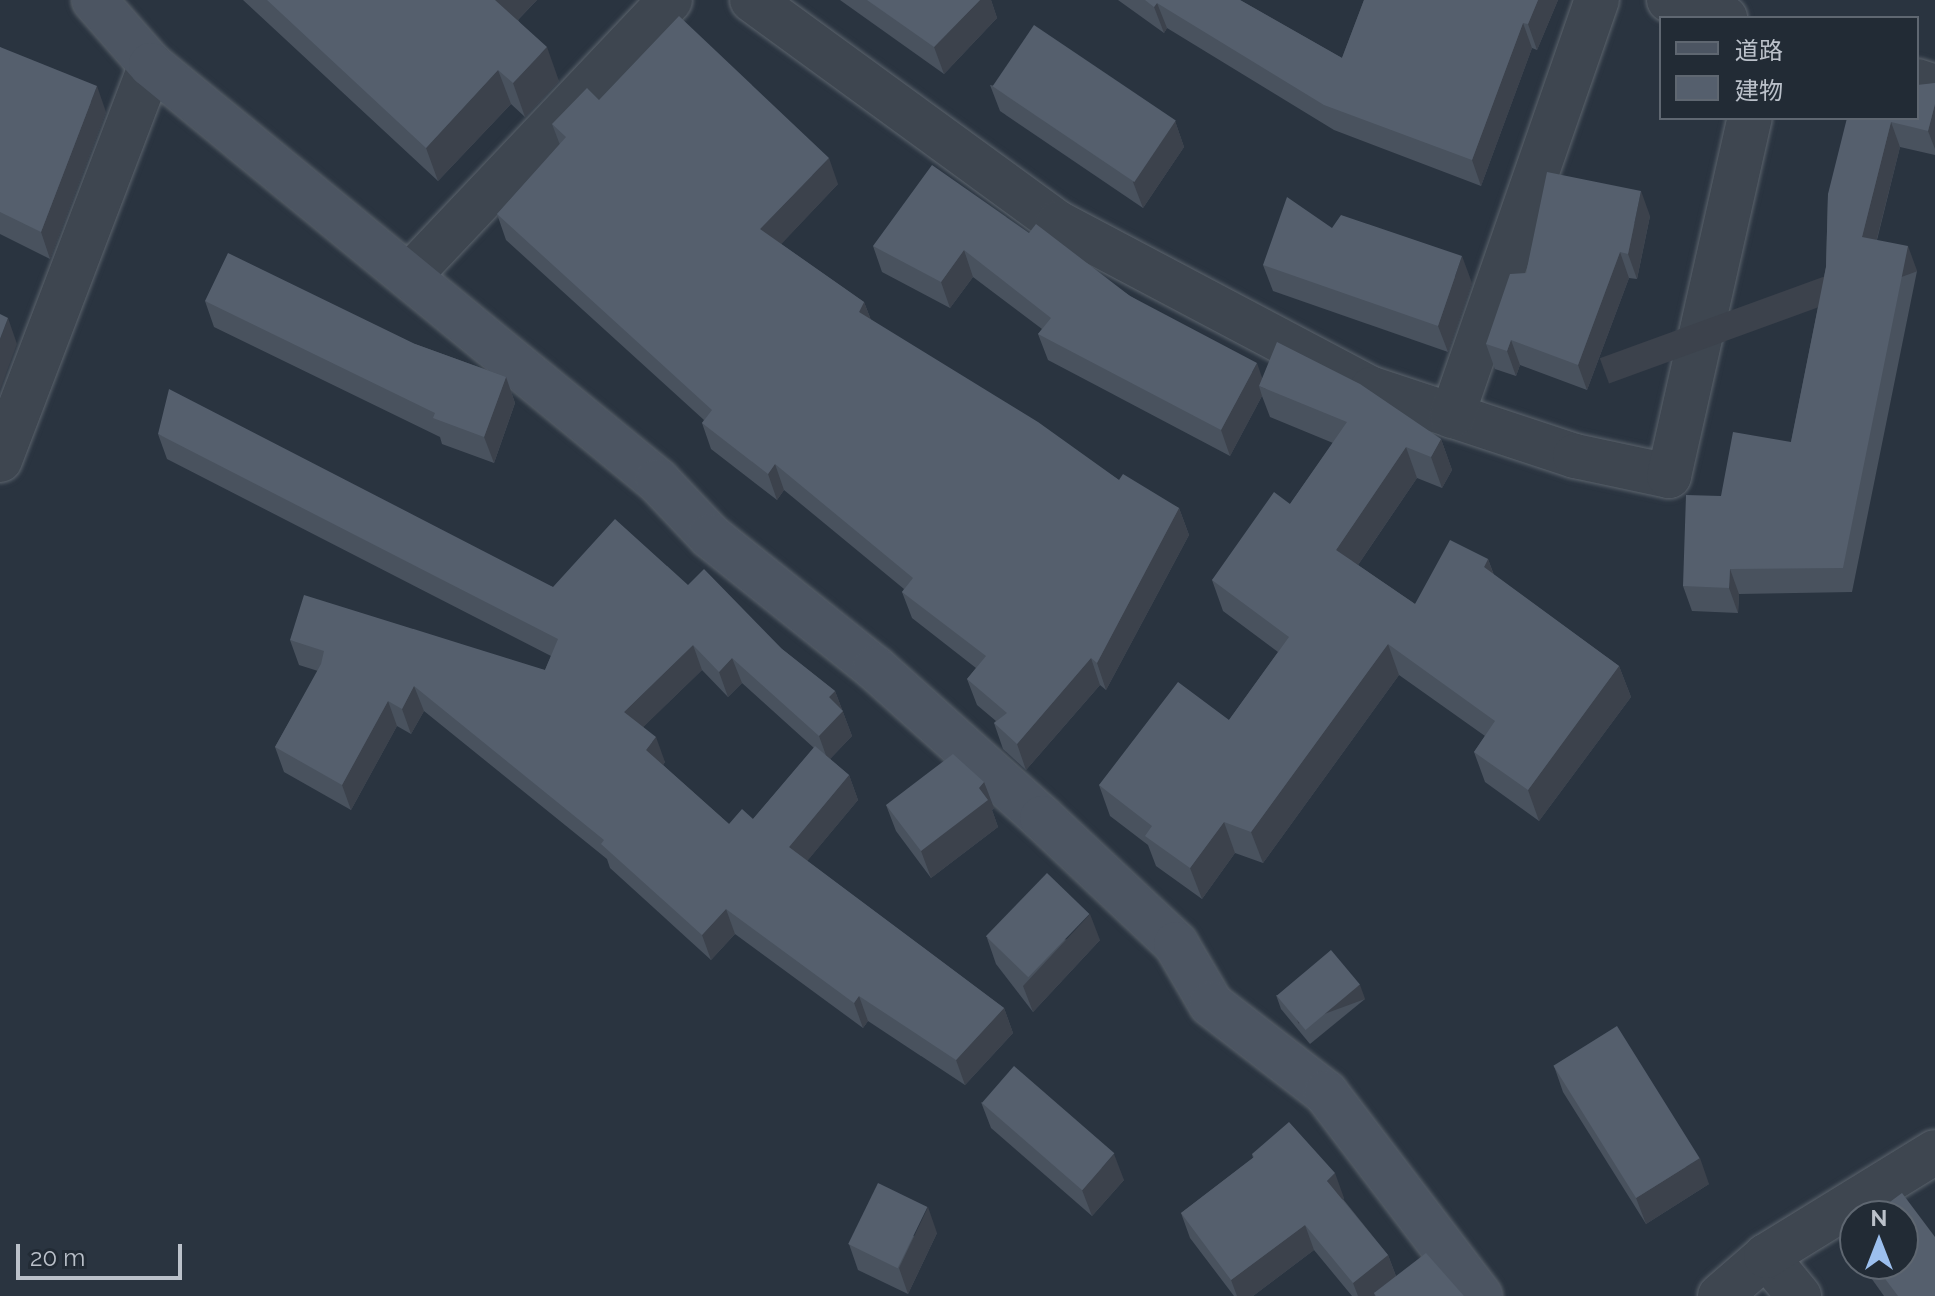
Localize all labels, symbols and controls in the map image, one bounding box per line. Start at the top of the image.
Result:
legend [1659,16,1919,120]
text: 道路 [1735,36,1783,65]
text: 建物 [1735,76,1783,105]
north arrow [1839,1200,1919,1280]
text: N [1871,1205,1887,1231]
scale bar [20,1228,186,1278]
text: 20 m [30,1243,85,1272]

